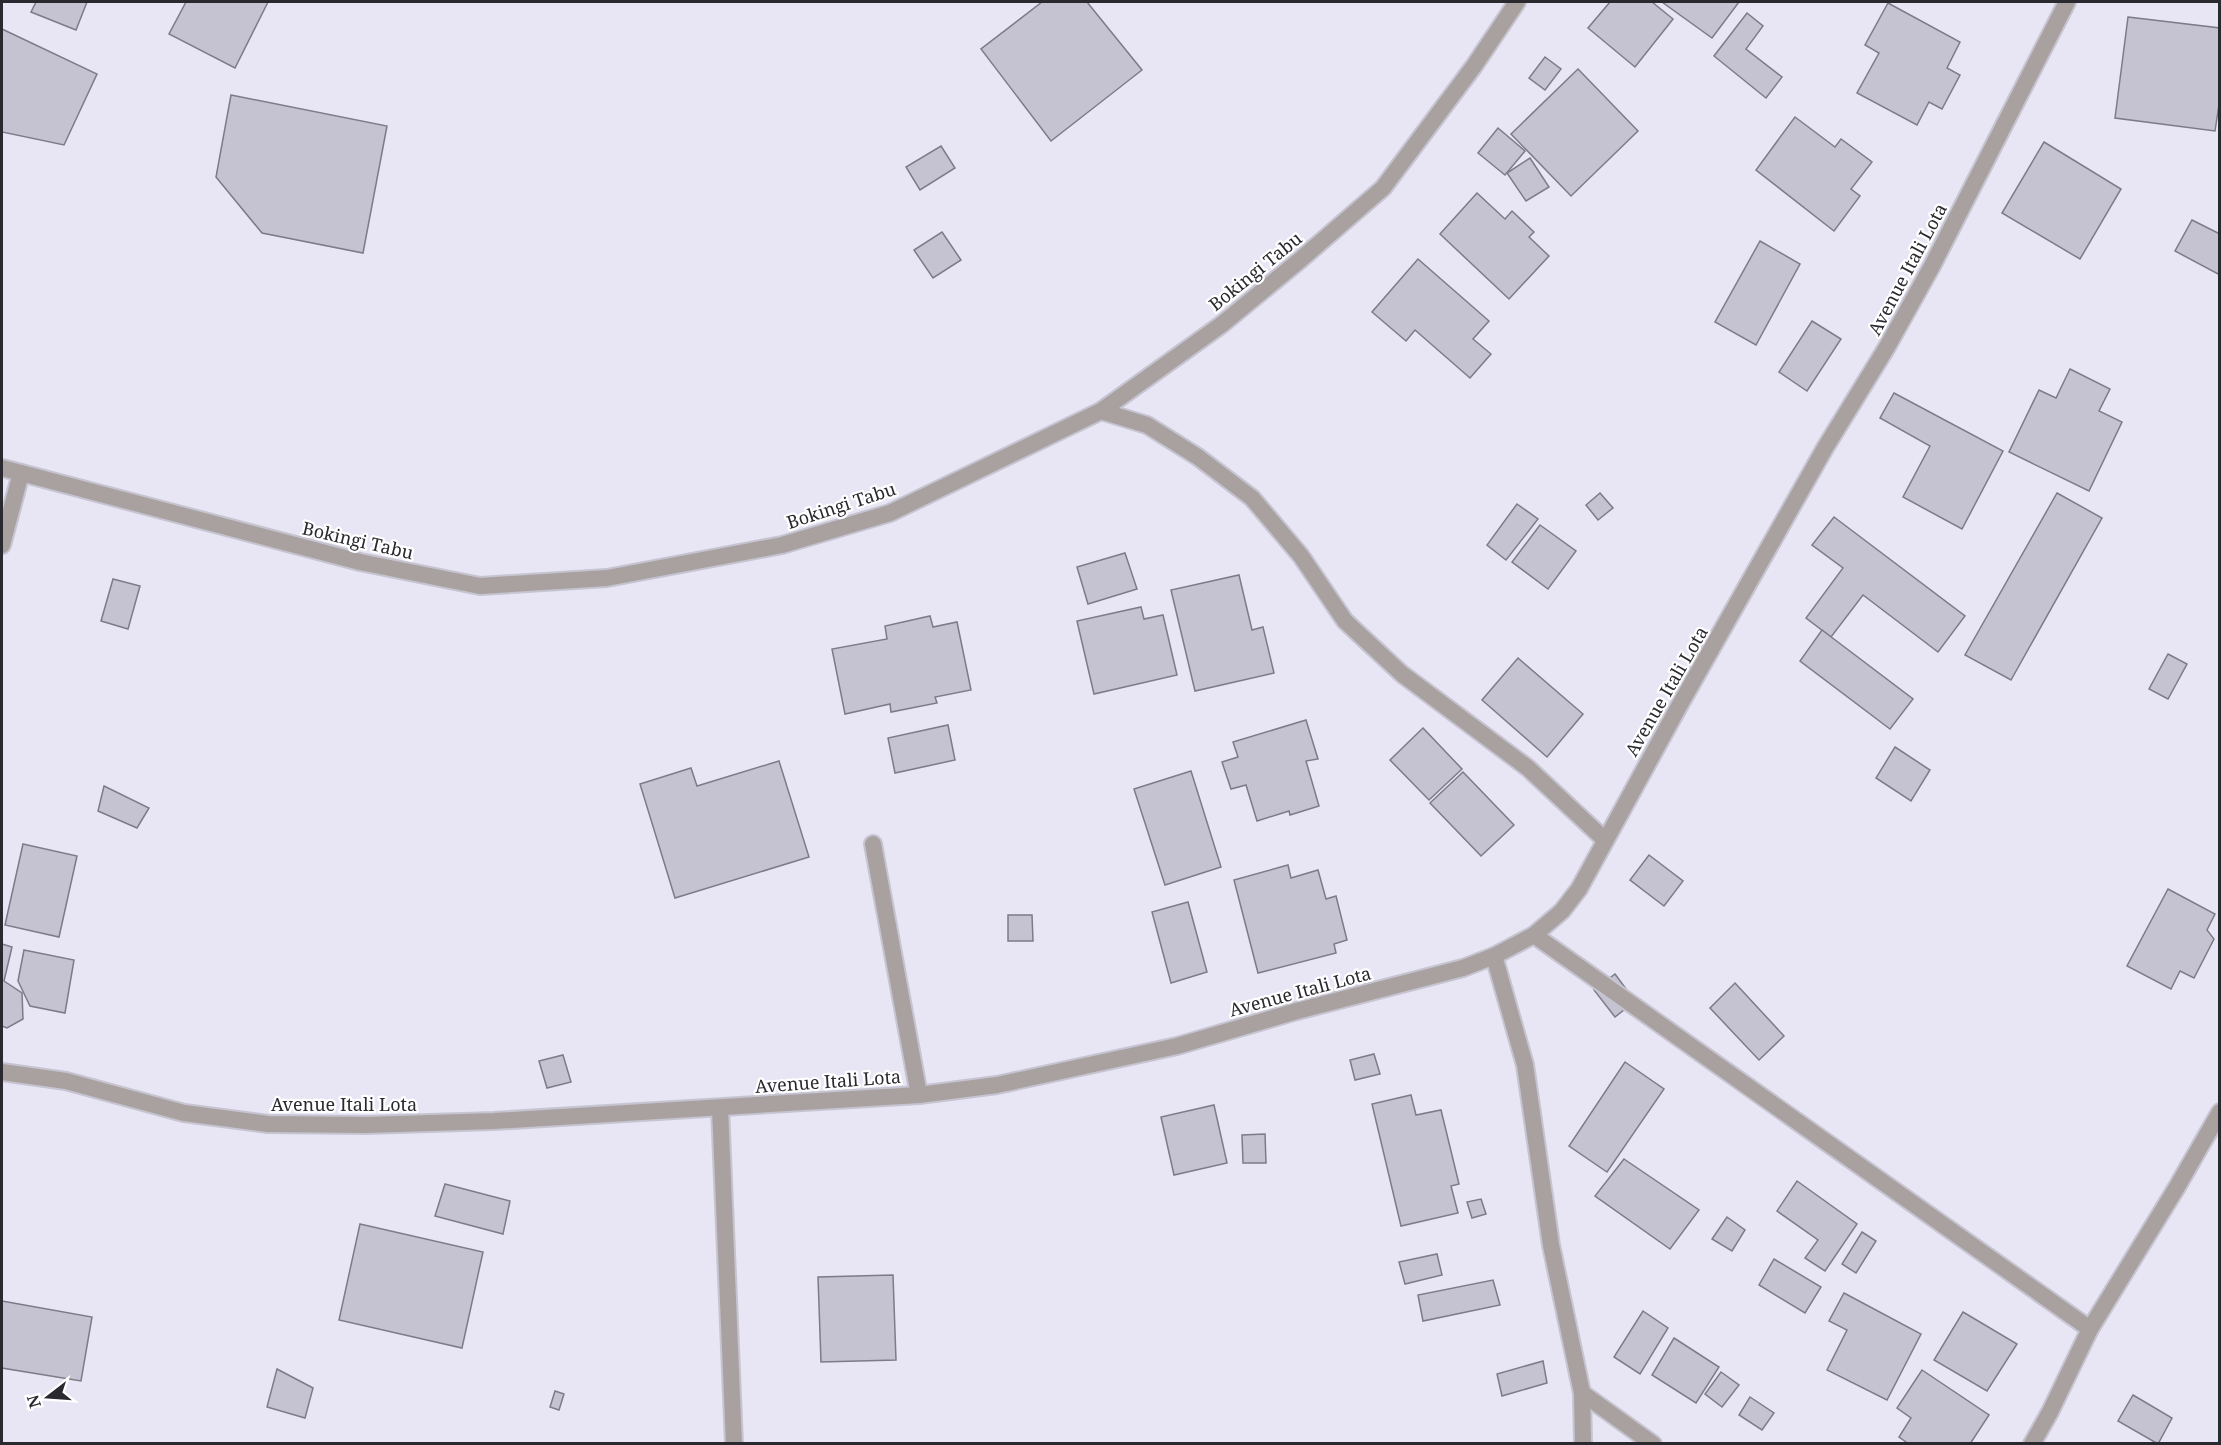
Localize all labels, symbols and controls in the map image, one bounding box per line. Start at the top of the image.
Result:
street label: Avenue Itali Lota [1862,199,1952,339]
street label: Bokingi Tabu [1203,226,1307,316]
street label: Bokingi Tabu [783,476,899,534]
street label: Bokingi Tabu [300,516,416,565]
street label: Avenue Itali Lota [1619,622,1713,760]
street label: Avenue Itali Lota [1226,960,1374,1022]
street label: Avenue Itali Lota [754,1064,902,1098]
street label: Avenue Itali Lota [271,1092,417,1116]
north arrow [18,1367,78,1427]
text: N [21,1392,46,1411]

